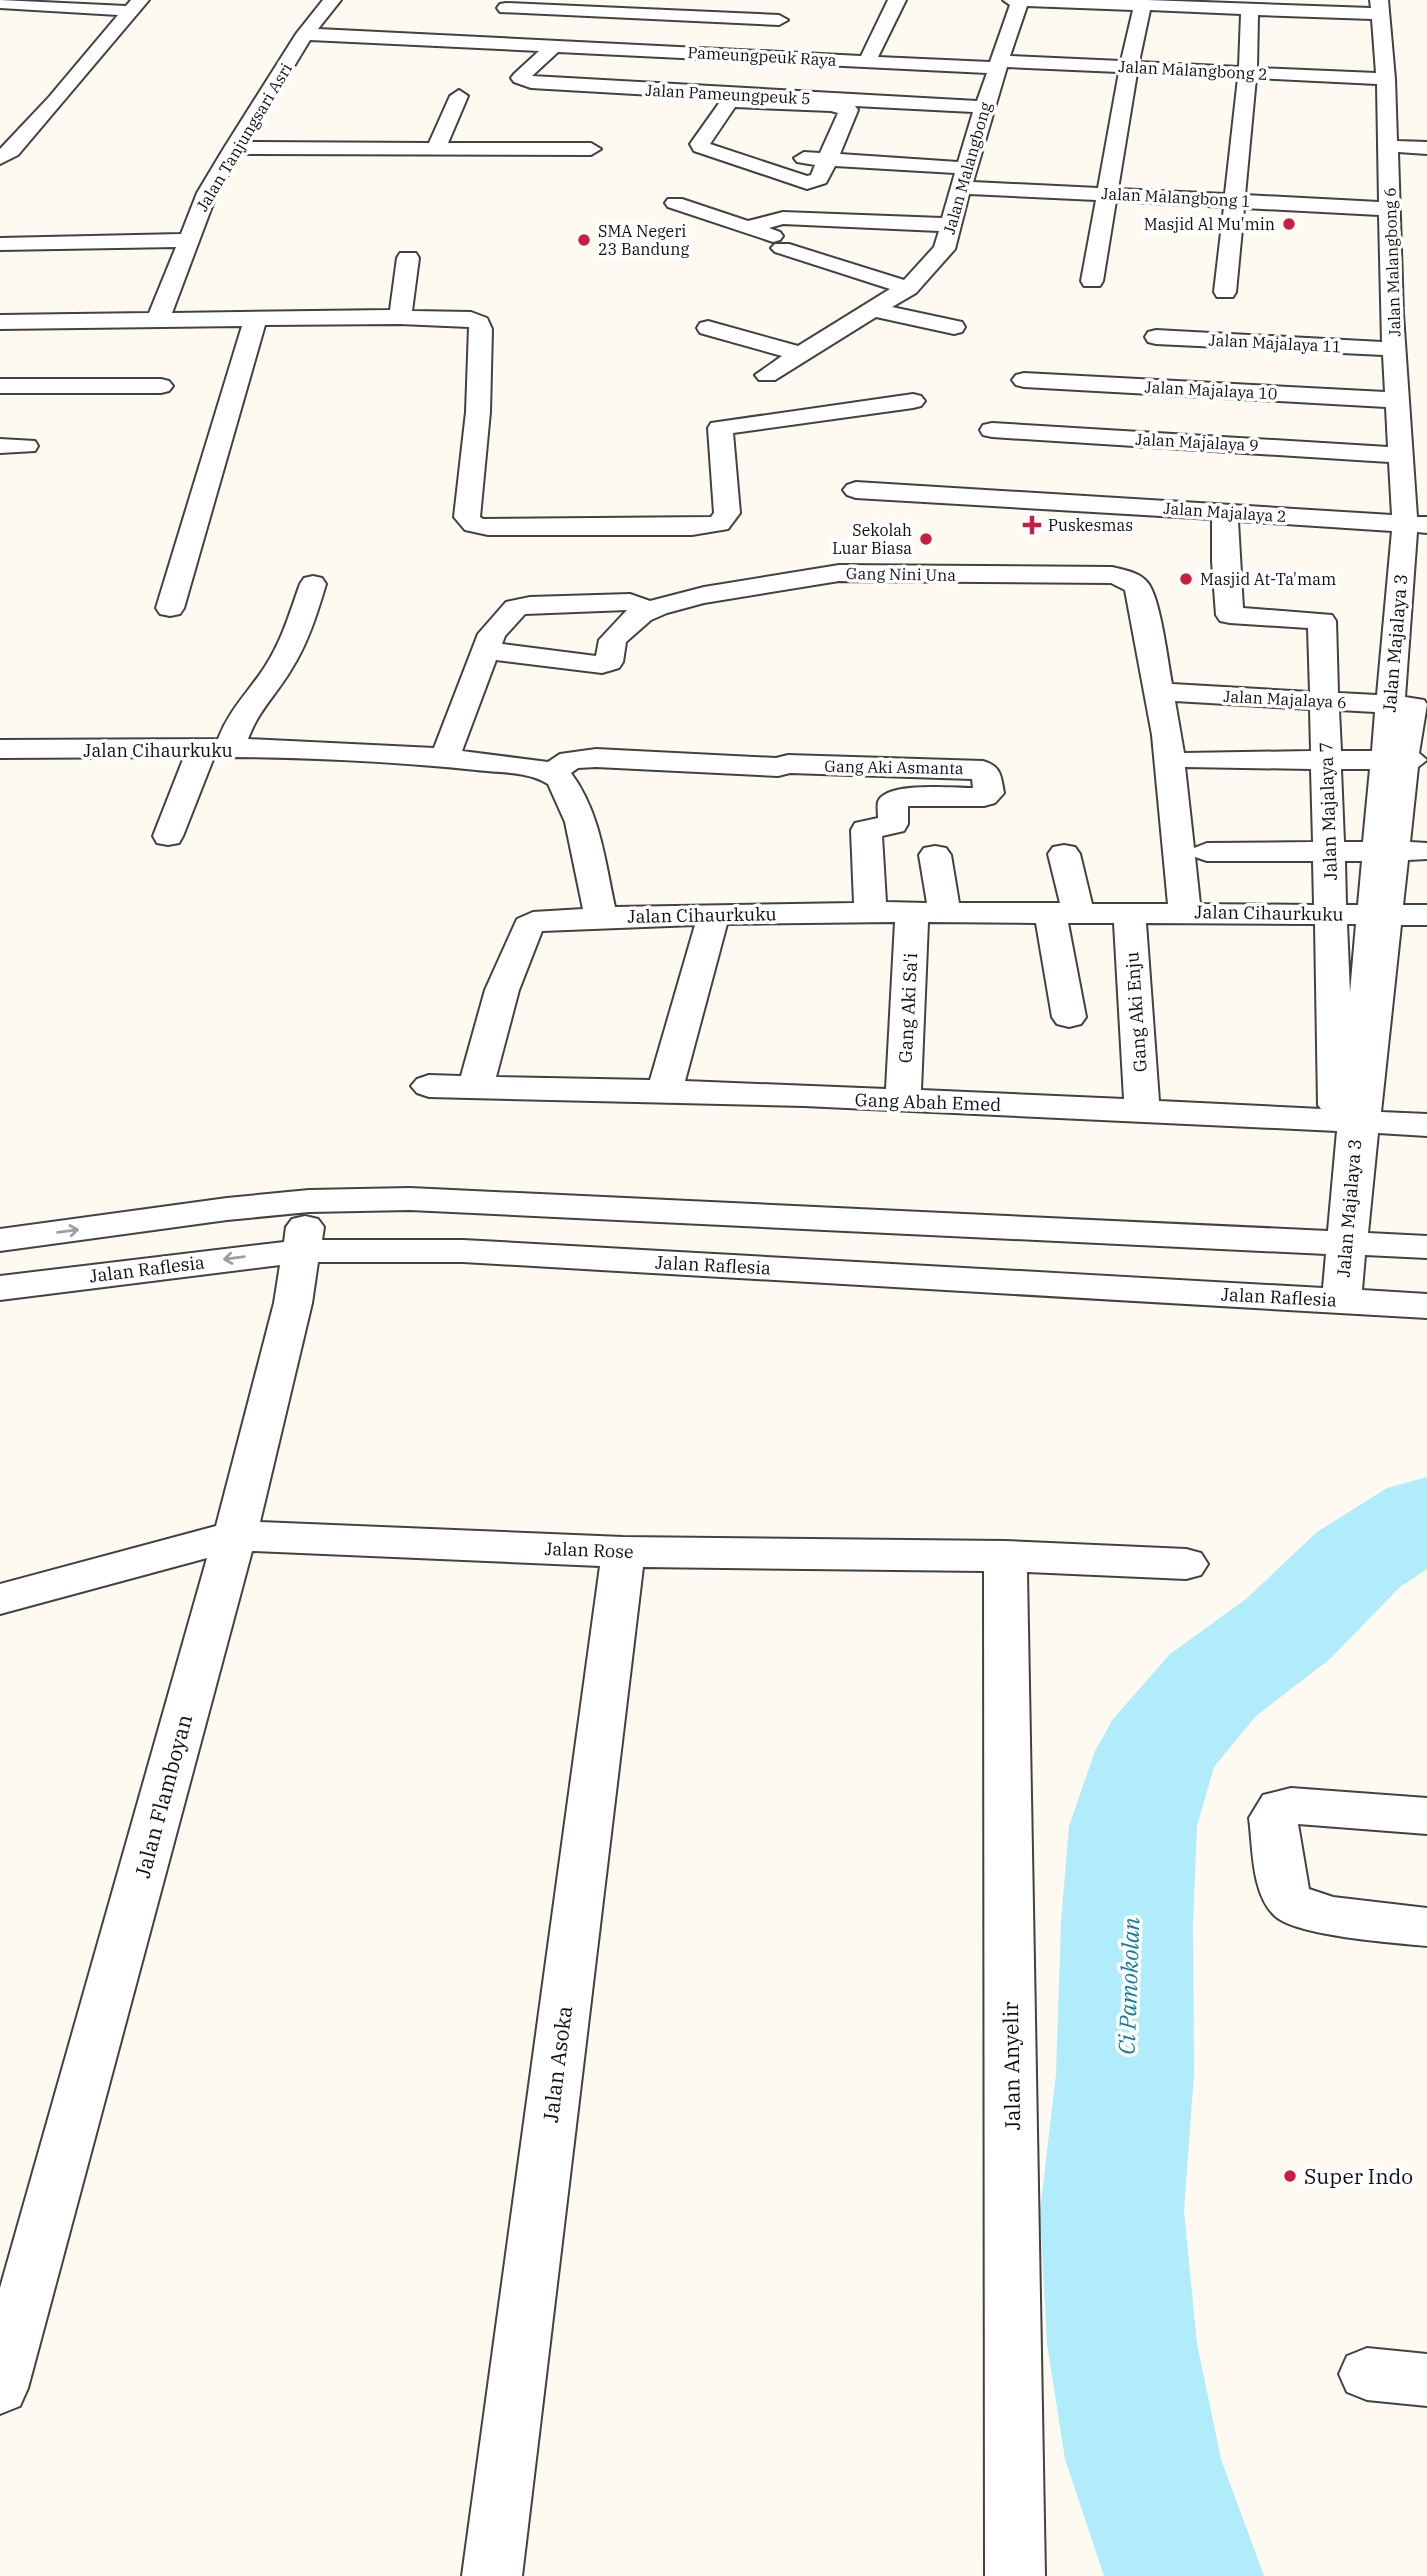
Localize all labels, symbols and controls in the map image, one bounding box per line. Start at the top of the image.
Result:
street label: Pameungpeuk Raya [687,42,837,70]
street label: Jalan Malangbong 2 [1118,56,1268,84]
street label: Jalan Tanjungsari Asri [192,59,296,215]
street label: Jalan Pameungpeuk 5 [645,80,811,108]
street label: Jalan Malangbong [939,99,995,236]
street label: Jalan Malangbong 1 [1101,183,1251,211]
street label: Jalan Malangbong 6 [1379,187,1405,337]
place label: Masjid Al Mu'min [1144,214,1275,234]
marker: Masjid Al Mu'min [1281,216,1297,232]
place label: SMA Negeri 23 Bandung [598,221,689,259]
marker: SMA Negeri 23 Bandung [576,232,592,248]
street label: Jalan Majalaya 11 [1208,330,1342,356]
street label: Jalan Majalaya 10 [1144,377,1278,403]
street label: Jalan Majalaya 9 [1135,429,1259,455]
street label: Jalan Majalaya 2 [1163,498,1287,526]
marker: Puskesmas [1022,515,1042,535]
place label: Puskesmas [1048,515,1133,535]
place label: Sekolah Luar Biasa [832,520,912,558]
marker: Sekolah Luar Biasa [918,531,934,547]
street label: Gang Nini Una [846,563,957,585]
place label: Masjid At-Ta'mam [1200,569,1336,589]
marker: Masjid At-Ta'mam [1178,571,1194,587]
street label: Jalan Majalaya 3 [1377,573,1413,713]
street label: Jalan Majalaya 6 [1223,686,1347,712]
street label: Jalan Cihaurkuku [83,739,233,762]
street label: Jalan Majalaya 7 [1314,741,1342,881]
street label: Gang Aki Asmanta [824,756,964,778]
street label: Jalan Cihaurkuku [1194,900,1344,926]
street label: Jalan Cihaurkuku [627,902,777,928]
street label: Gang Aki Enju [1120,951,1152,1073]
street label: Gang Aki Sa'i [894,952,922,1064]
street label: Gang Abah Emed [854,1088,1002,1116]
street label: Jalan Majalaya 3 [1331,1138,1367,1278]
one-way arrow [56,1224,78,1237]
street label: Jalan Raflesia [88,1250,206,1287]
street label: Jalan Raflesia [654,1250,772,1280]
one-way arrow [223,1252,246,1265]
street label: Jalan Raflesia [1220,1282,1338,1312]
street label: Jalan Rose [544,1537,634,1563]
street label: Jalan Flamboyan [128,1711,198,1881]
water label: Ci Pamokolan [1111,1917,1145,2055]
street label: Jalan Anyelir [996,2001,1026,2131]
street label: Jalan Asoka [536,2004,578,2124]
place label: Super Indo [1304,2162,1413,2190]
marker: Super Indo [1282,2168,1298,2184]

